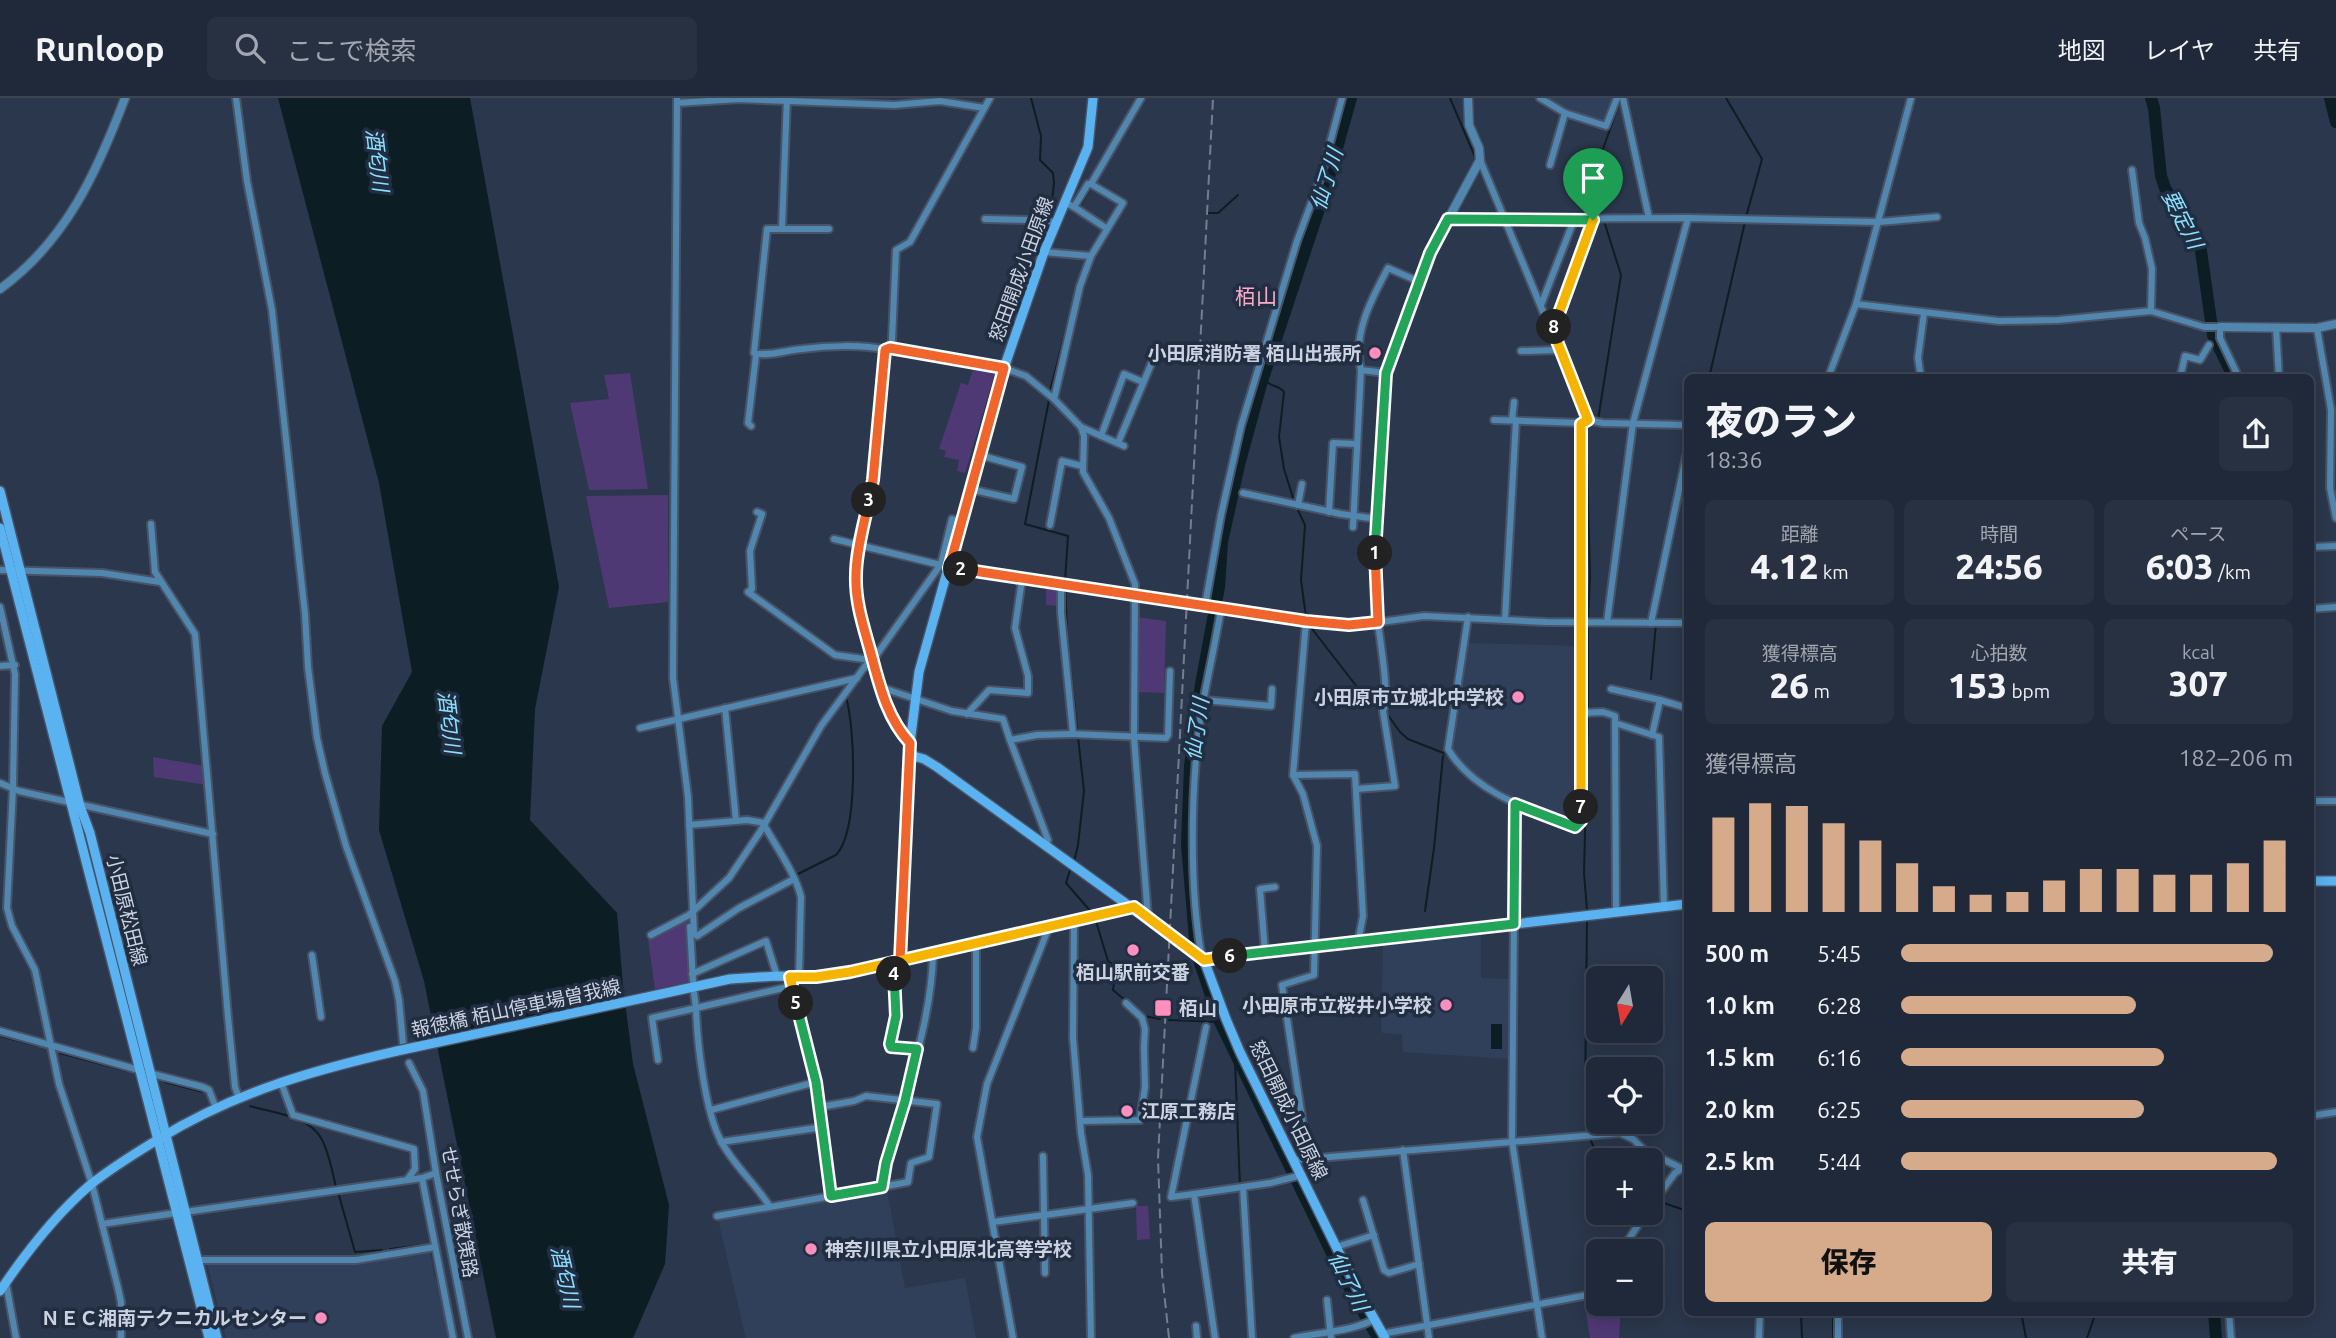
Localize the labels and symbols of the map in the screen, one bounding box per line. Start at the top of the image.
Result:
water label: 酒匂川 [362,127,394,195]
water label: 仙了川 [1305,143,1347,213]
pin [1563,148,1623,220]
water label: 要定川 [2158,185,2209,254]
street label: 怒田開成小田原線 [985,194,1057,344]
district label: 栢山 [1235,284,1277,308]
pin: 8 [1536,310,1572,344]
place label: 小田原消防署 栢山出張所 [1147,342,1361,364]
marker: 小田原消防署 栢山出張所 [1367,345,1383,361]
pin: 3 [852,482,886,518]
pin: 1 [1358,536,1392,570]
pin: 2 [944,552,978,587]
place label: 小田原市立城北中学校 [1314,686,1504,708]
water label: 酒匂川 [434,689,466,757]
marker: 小田原市立城北中学校 [1510,689,1526,705]
water label: 仙了川 [1180,694,1213,762]
pin: 7 [1564,790,1598,824]
street label: 小田原松田線 [103,852,151,968]
pin: 6 [1212,938,1248,974]
marker: 栢山駅前交番 [1125,942,1141,958]
pin: 4 [876,956,912,992]
place label: 栢山駅前交番 [1076,961,1190,983]
north arrow [1586,966,1662,1043]
street label: 報徳橋 栢山停車場曽我線 [409,975,623,1041]
pin: 5 [778,986,814,1020]
place label: 小田原市立桜井小学校 [1242,994,1432,1016]
place label: 栢山 [1179,997,1217,1019]
marker: 小田原市立桜井小学校 [1438,997,1454,1013]
marker: 栢山 [1153,998,1173,1018]
street label: 怒田開成小田原線 [1246,1037,1332,1183]
place label: 江原工務店 [1141,1100,1236,1122]
marker: 江原工務店 [1119,1103,1135,1119]
street label: せせらぎ散策路 [438,1145,482,1279]
place label: 神奈川県立小田原北高等学校 [825,1238,1072,1260]
marker: 神奈川県立小田原北高等学校 [803,1241,819,1257]
water label: 酒匂川 [547,1244,585,1312]
water label: 仙了川 [1324,1247,1374,1316]
place label: ＮＥＣ湘南テクニカルセンター [41,1307,307,1329]
marker: ＮＥＣ湘南テクニカルセンター [313,1310,329,1326]

